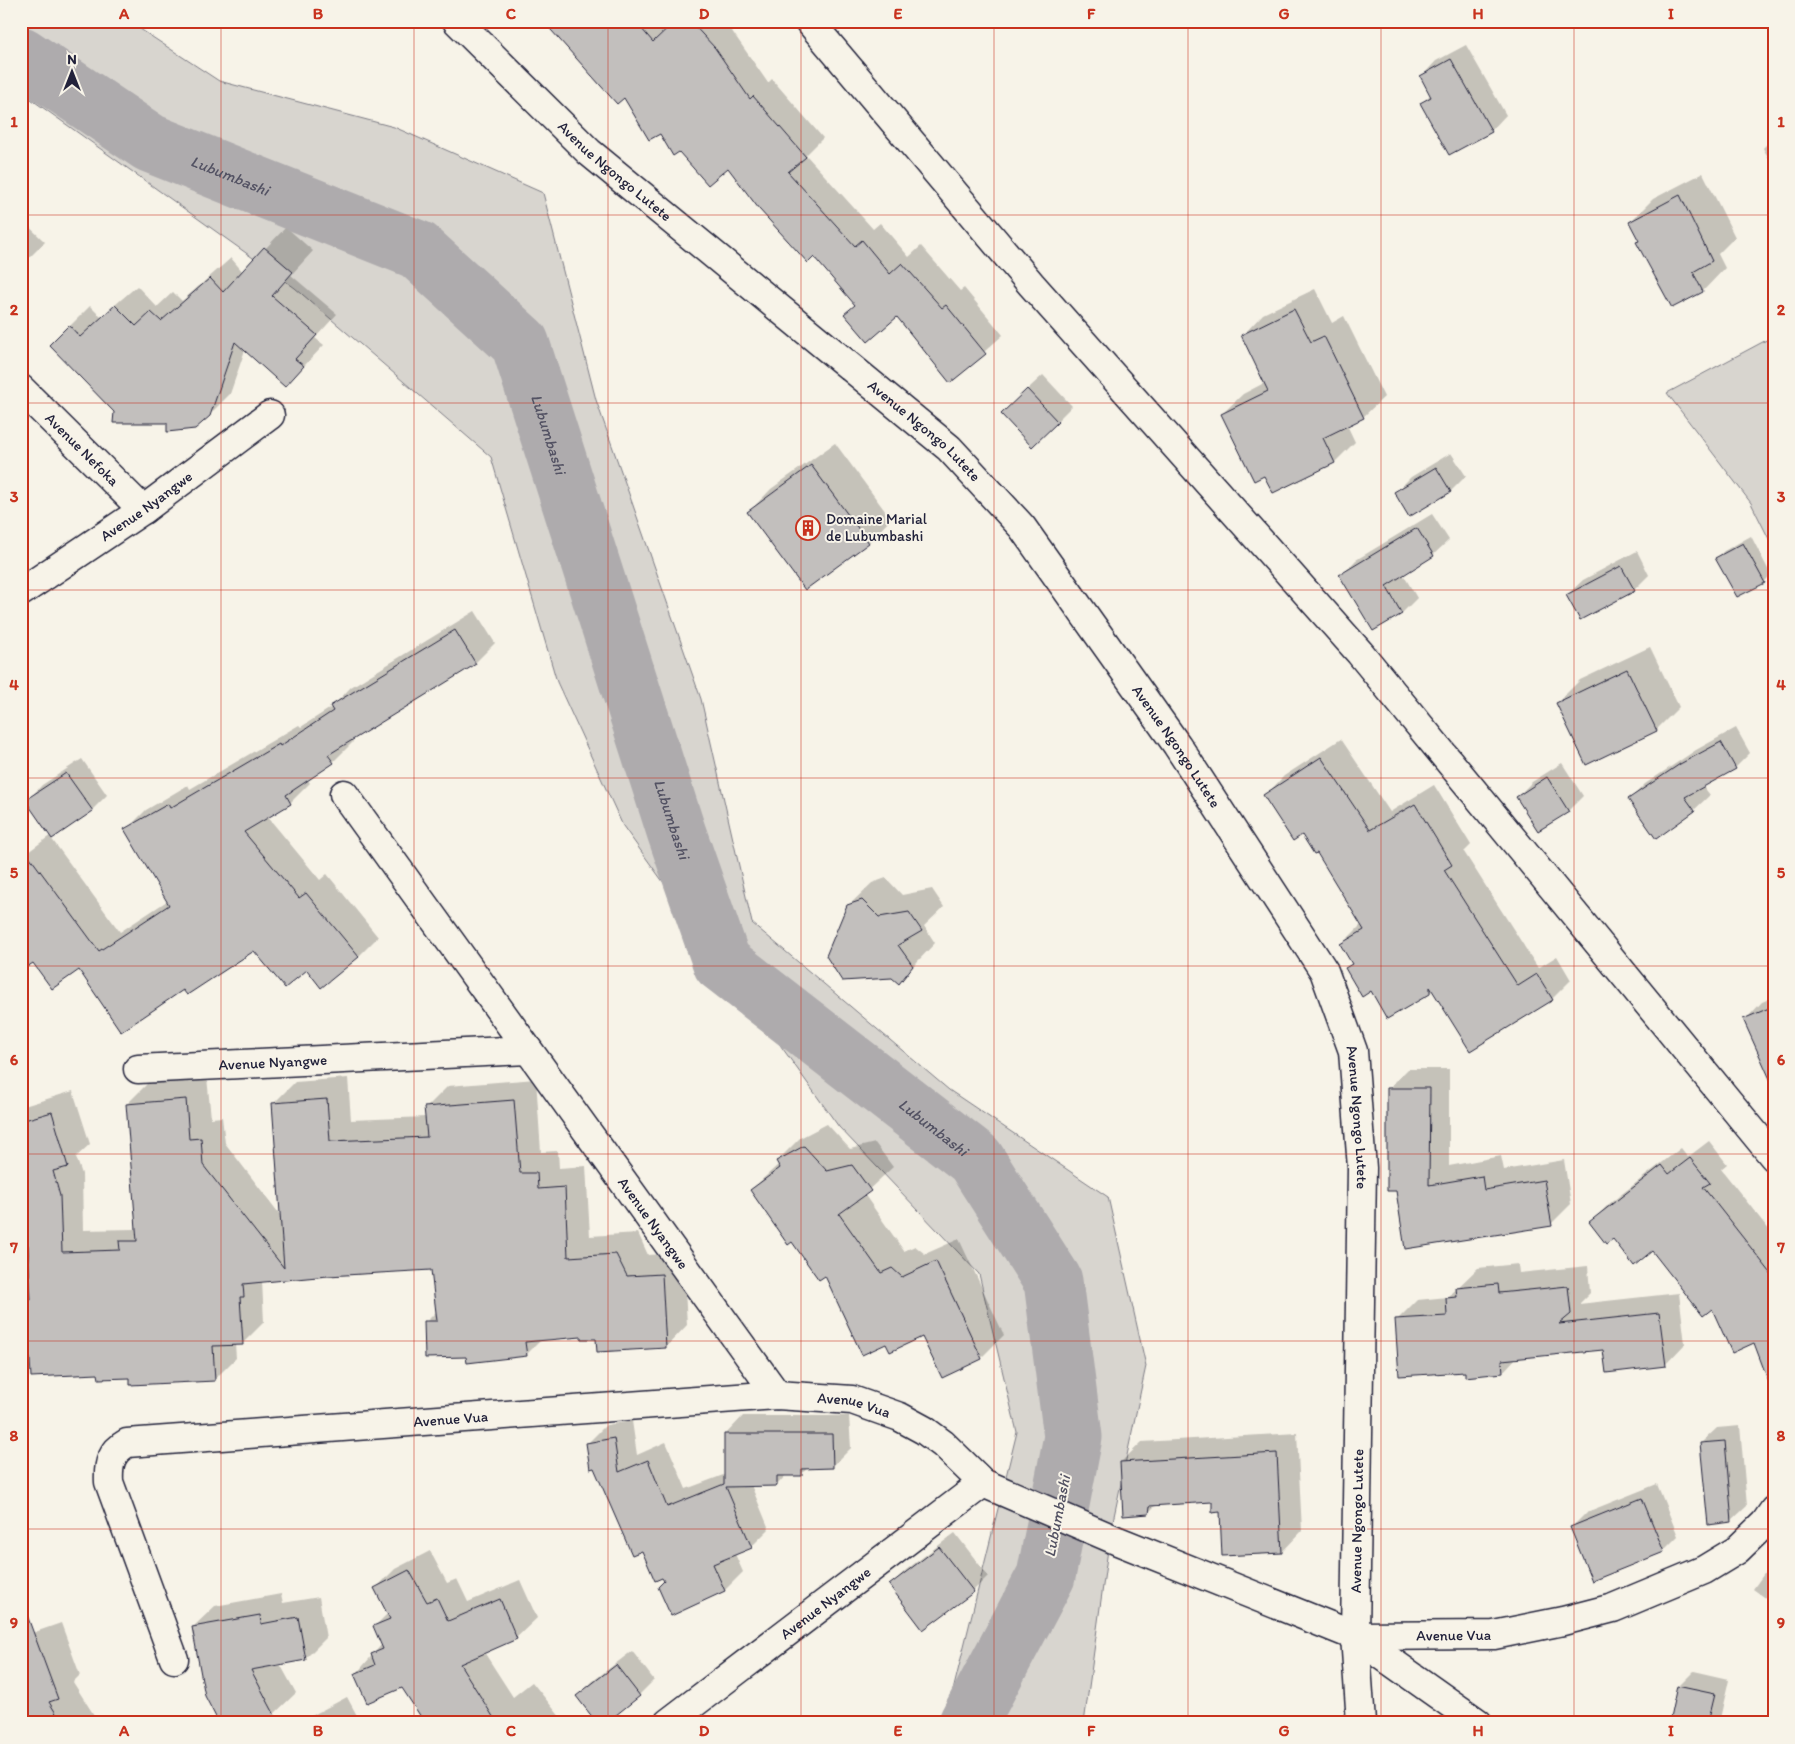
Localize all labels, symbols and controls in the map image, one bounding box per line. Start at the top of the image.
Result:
text: A [118,4,130,23]
text: B [313,4,324,23]
text: C [506,4,517,23]
text: D [699,4,710,23]
text: E [894,4,903,23]
text: F [1087,4,1096,23]
text: G [1278,4,1290,23]
text: H [1472,4,1484,23]
text: I [1668,4,1674,23]
north arrow [48,48,98,98]
text: N [67,51,77,68]
text: 1 [10,112,18,131]
text: 1 [1777,112,1785,131]
street label: Avenue Ngongo Lutete [554,117,675,225]
water label: Lubumbashi [188,151,274,200]
text: 2 [10,300,19,319]
text: 2 [1777,300,1786,319]
street label: Avenue Ngongo Lutete [864,376,984,485]
water label: Lubumbashi [528,392,571,478]
street label: Avenue Nefoka [41,409,123,490]
street label: Avenue Nyangwe [97,467,196,545]
text: 3 [10,487,19,506]
text: 3 [1777,487,1786,506]
place label: Domaine Marial de Lubumbashi [826,510,928,545]
building icon: Domaine Marial de Lubumbashi [795,515,821,541]
text: 4 [9,675,19,694]
text: 4 [1776,675,1786,694]
street label: Avenue Ngongo Lutete [1128,682,1224,811]
water label: Lubumbashi [651,777,695,863]
text: 5 [10,863,19,882]
text: 5 [1777,863,1786,882]
street label: Avenue Ngongo Lutete [1342,1042,1371,1189]
text: 6 [10,1050,19,1069]
text: 6 [1777,1050,1786,1069]
street label: Avenue Nyangwe [218,1051,328,1074]
water label: Lubumbashi [895,1094,974,1161]
street label: Avenue Nyangwe [614,1174,692,1273]
text: 7 [9,1238,18,1257]
text: 7 [1776,1238,1785,1257]
street label: Avenue Vua [817,1389,893,1422]
street label: Avenue Vua [413,1407,489,1431]
text: 8 [10,1426,19,1445]
text: 8 [1777,1426,1786,1445]
street label: Avenue Ngongo Lutete [1347,1449,1367,1593]
water label: Lubumbashi [1040,1472,1075,1558]
street label: Avenue Nyangwe [777,1563,874,1643]
text: 9 [10,1613,18,1632]
text: 9 [1777,1613,1785,1632]
street label: Avenue Vua [1416,1626,1492,1645]
text: A [118,1721,130,1740]
text: B [313,1721,324,1740]
text: C [506,1721,517,1740]
text: D [699,1721,710,1740]
text: E [894,1721,903,1740]
text: F [1087,1721,1096,1740]
text: G [1278,1721,1290,1740]
text: H [1472,1721,1484,1740]
text: I [1668,1721,1674,1740]

